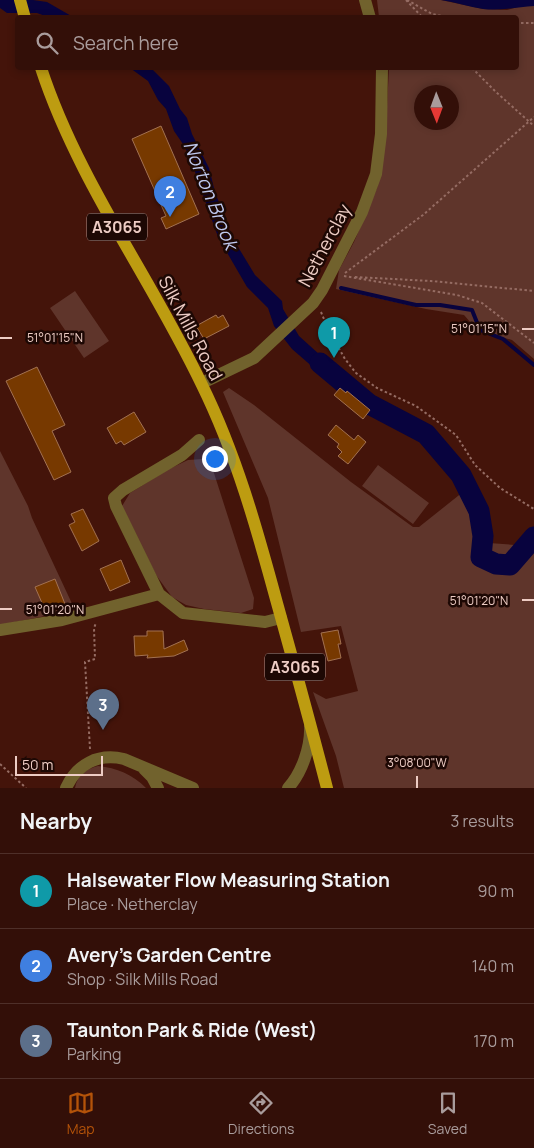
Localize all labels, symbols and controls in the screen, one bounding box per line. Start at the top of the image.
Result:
search box [15,15,519,70]
icon: search [33,29,61,57]
text: Search here [73,30,179,56]
north arrow [414,85,459,130]
water label: Norton Brook [177,137,246,256]
pin: 2 [154,176,186,217]
street label: Netherclay [292,199,356,291]
road number: A3065 [87,213,147,240]
street label: Silk Mills Road [153,271,229,385]
pin: 1 [318,317,350,358]
text: 51°01'15"N [451,320,507,337]
text: 51°01'15"N [27,329,83,346]
your location [202,446,228,472]
text: 51°01'20"N [450,592,508,609]
text: 51°01'20"N [26,601,84,618]
road number: A3065 [265,654,325,680]
pin: 3 [87,689,119,730]
scale bar [15,753,102,776]
text: 3°08'00"W [387,754,447,771]
text: 50 m [22,755,53,774]
text: Nearby [20,807,92,835]
text: 3 results [451,810,514,832]
text: Halsewater Flow Measuring Station [67,867,390,893]
text: 1 [32,880,40,902]
text: 90 m [478,880,514,902]
text: Place · Netherclay [67,893,198,915]
text: Avery's Garden Centre [67,942,271,968]
text: 2 [31,955,41,977]
text: 140 m [472,955,514,977]
text: Shop · Silk Mills Road [67,968,218,990]
text: Taunton Park & Ride (West) [67,1017,317,1043]
text: 3 [31,1030,41,1052]
text: 170 m [473,1030,514,1052]
text: Parking [67,1043,122,1065]
tab: Map [67,1089,95,1138]
tab: Directions [228,1089,294,1138]
tab: Saved [428,1089,467,1138]

